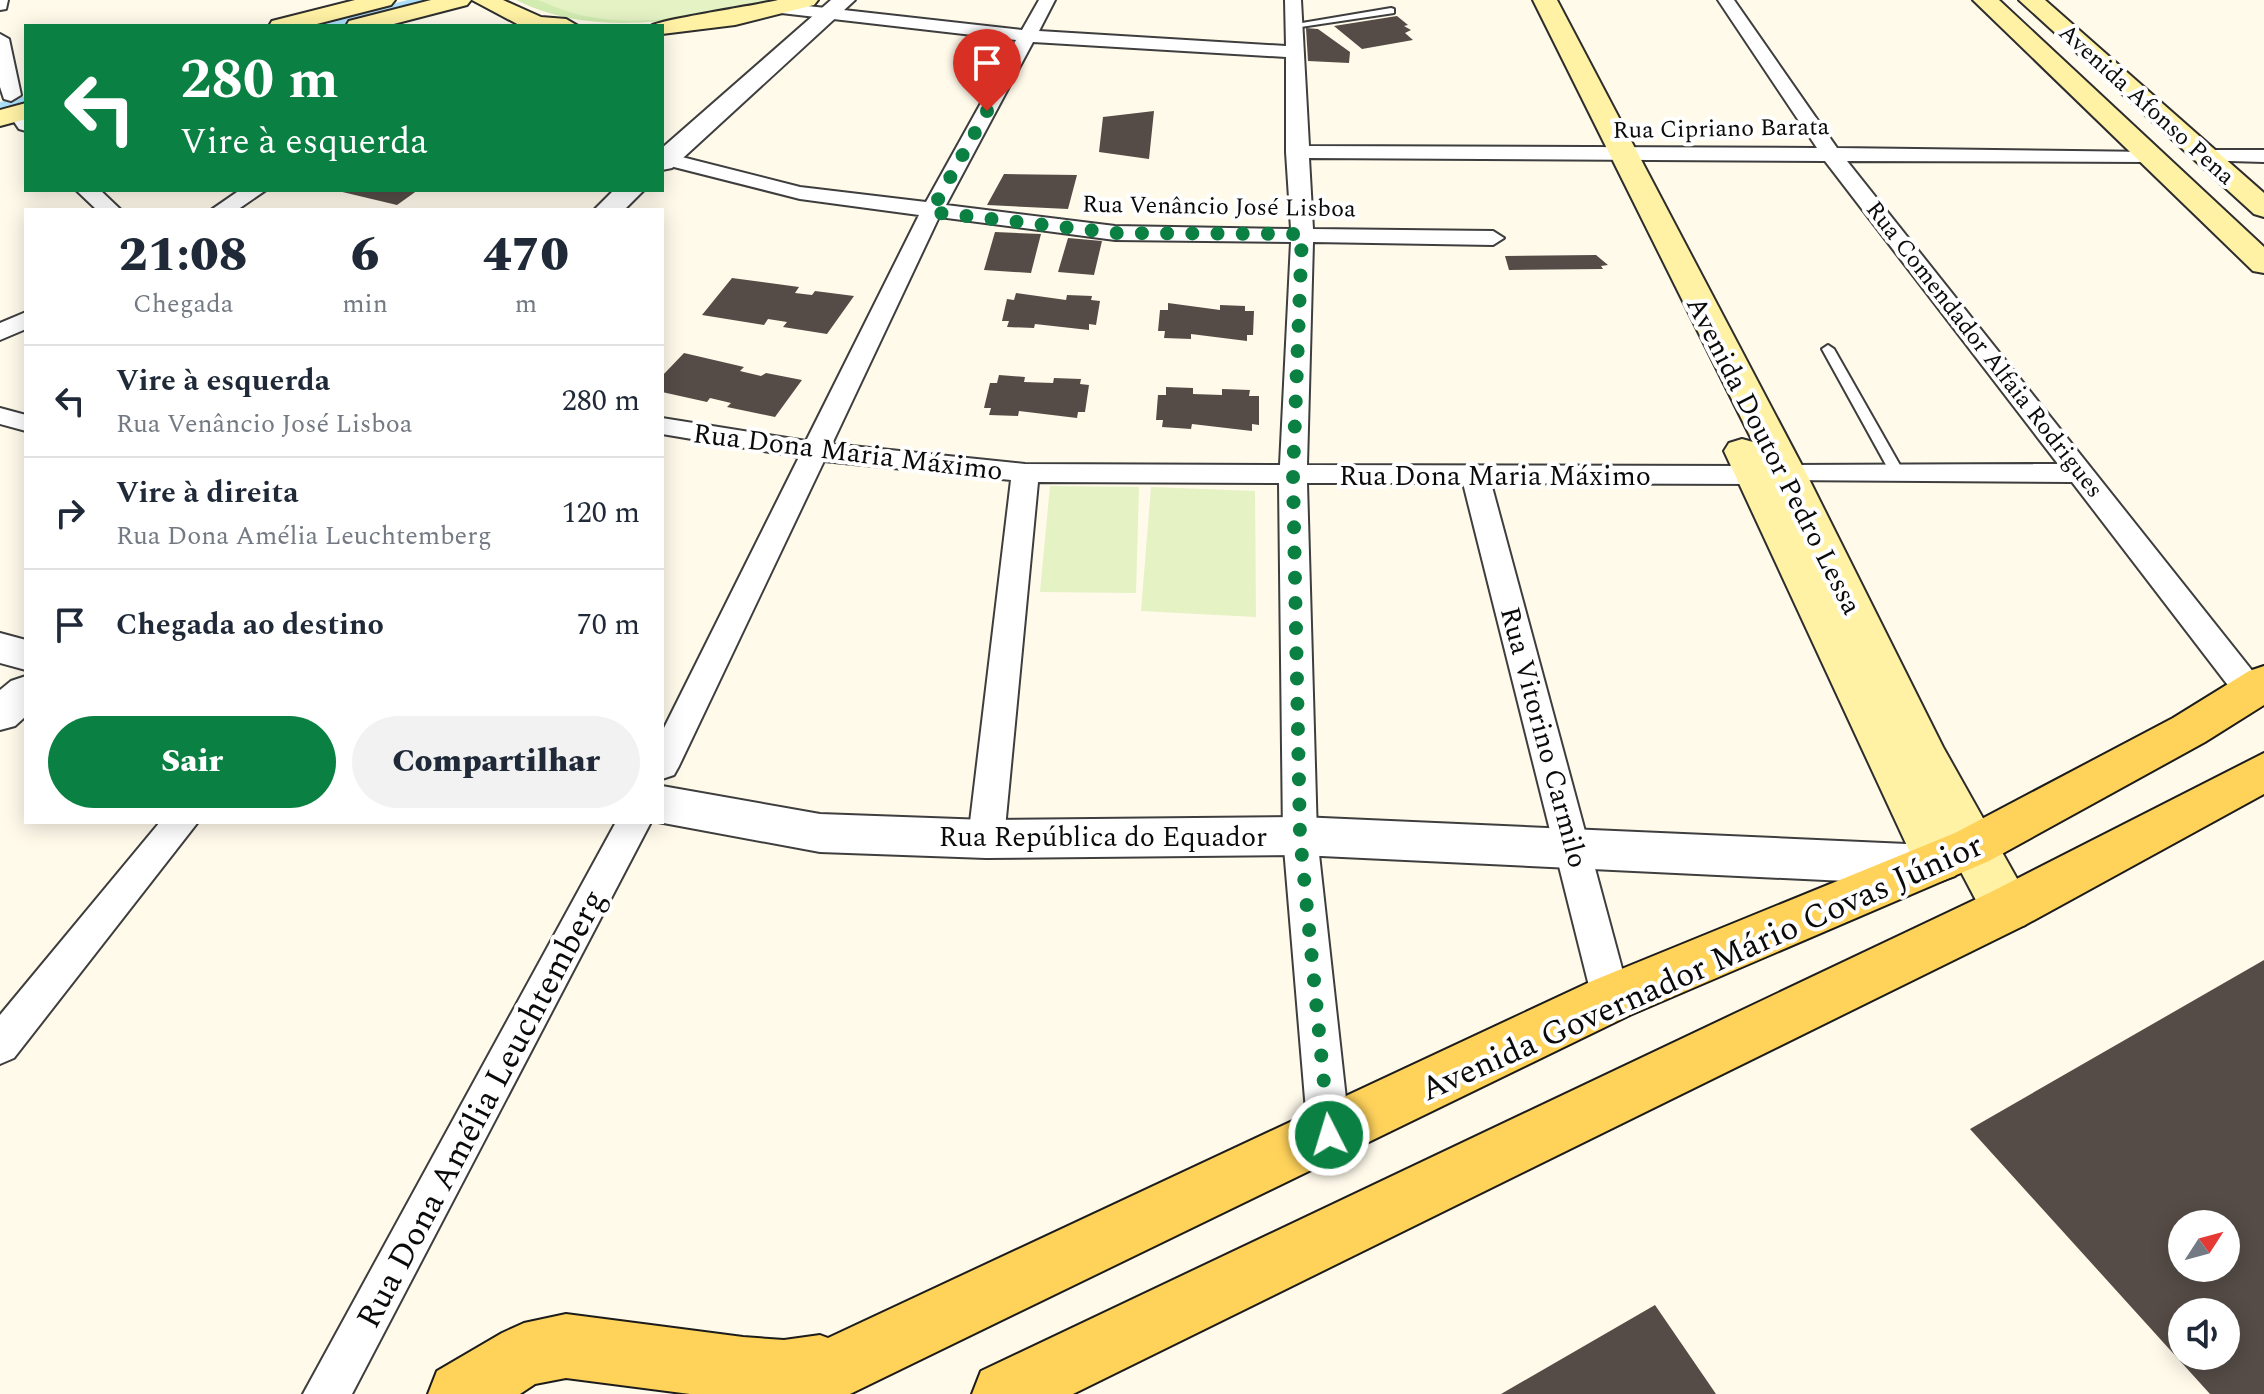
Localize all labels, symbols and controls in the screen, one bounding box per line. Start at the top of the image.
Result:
street label: Avenida Afonso Pena [2050,16,2243,194]
pin [953,29,1021,111]
text: 280 m [180,38,339,123]
icon: arrive [965,41,1009,85]
icon: left [48,56,152,160]
street label: Rua Cipriano Barata [1612,109,1830,149]
text: Vire à esquerda [180,115,428,170]
street label: Rua Venâncio José Lisboa [1082,187,1356,227]
street label: Rua Comendador Alfaia Rodrigues [1857,193,2112,506]
text: 21:08 [119,219,248,292]
text: 6 [351,219,380,292]
text: 470 [483,219,569,292]
text: Chegada [133,284,233,324]
text: min [342,284,388,324]
text: m [515,284,537,324]
street label: Avenida Doutor Pedro Lessa [1675,289,1873,623]
text: Vire à esquerda [116,358,330,404]
text: 280 m [562,378,640,424]
icon: left [48,379,92,423]
text: Rua Venâncio José Lisboa [116,404,413,444]
street label: Rua Dona Maria Máximo [690,412,1005,493]
street label: Rua Dona Maria Máximo [1339,455,1651,498]
text: Vire à direita [116,470,299,516]
text: 120 m [562,490,640,536]
icon: right [48,491,92,535]
text: Rua Dona Amélia Leuchtemberg [116,516,492,556]
text: Chegada ao destino [116,602,384,648]
text: 70 m [577,602,640,648]
street label: Rua Vitorino Carmilo [1488,602,1599,873]
icon: arrive [48,603,92,647]
button: Sair [48,716,336,808]
button: Compartilhar [352,716,640,808]
street label: Rua República do Equador [939,816,1267,859]
street label: Avenida Governador Mário Covas Júnior [1412,820,1992,1116]
street label: Rua Dona Amélia Leuchtemberg [343,880,620,1338]
position arrow [1287,1093,1371,1177]
north arrow [2168,1210,2240,1282]
map controls [2168,1210,2240,1370]
button: sound [2168,1298,2240,1370]

